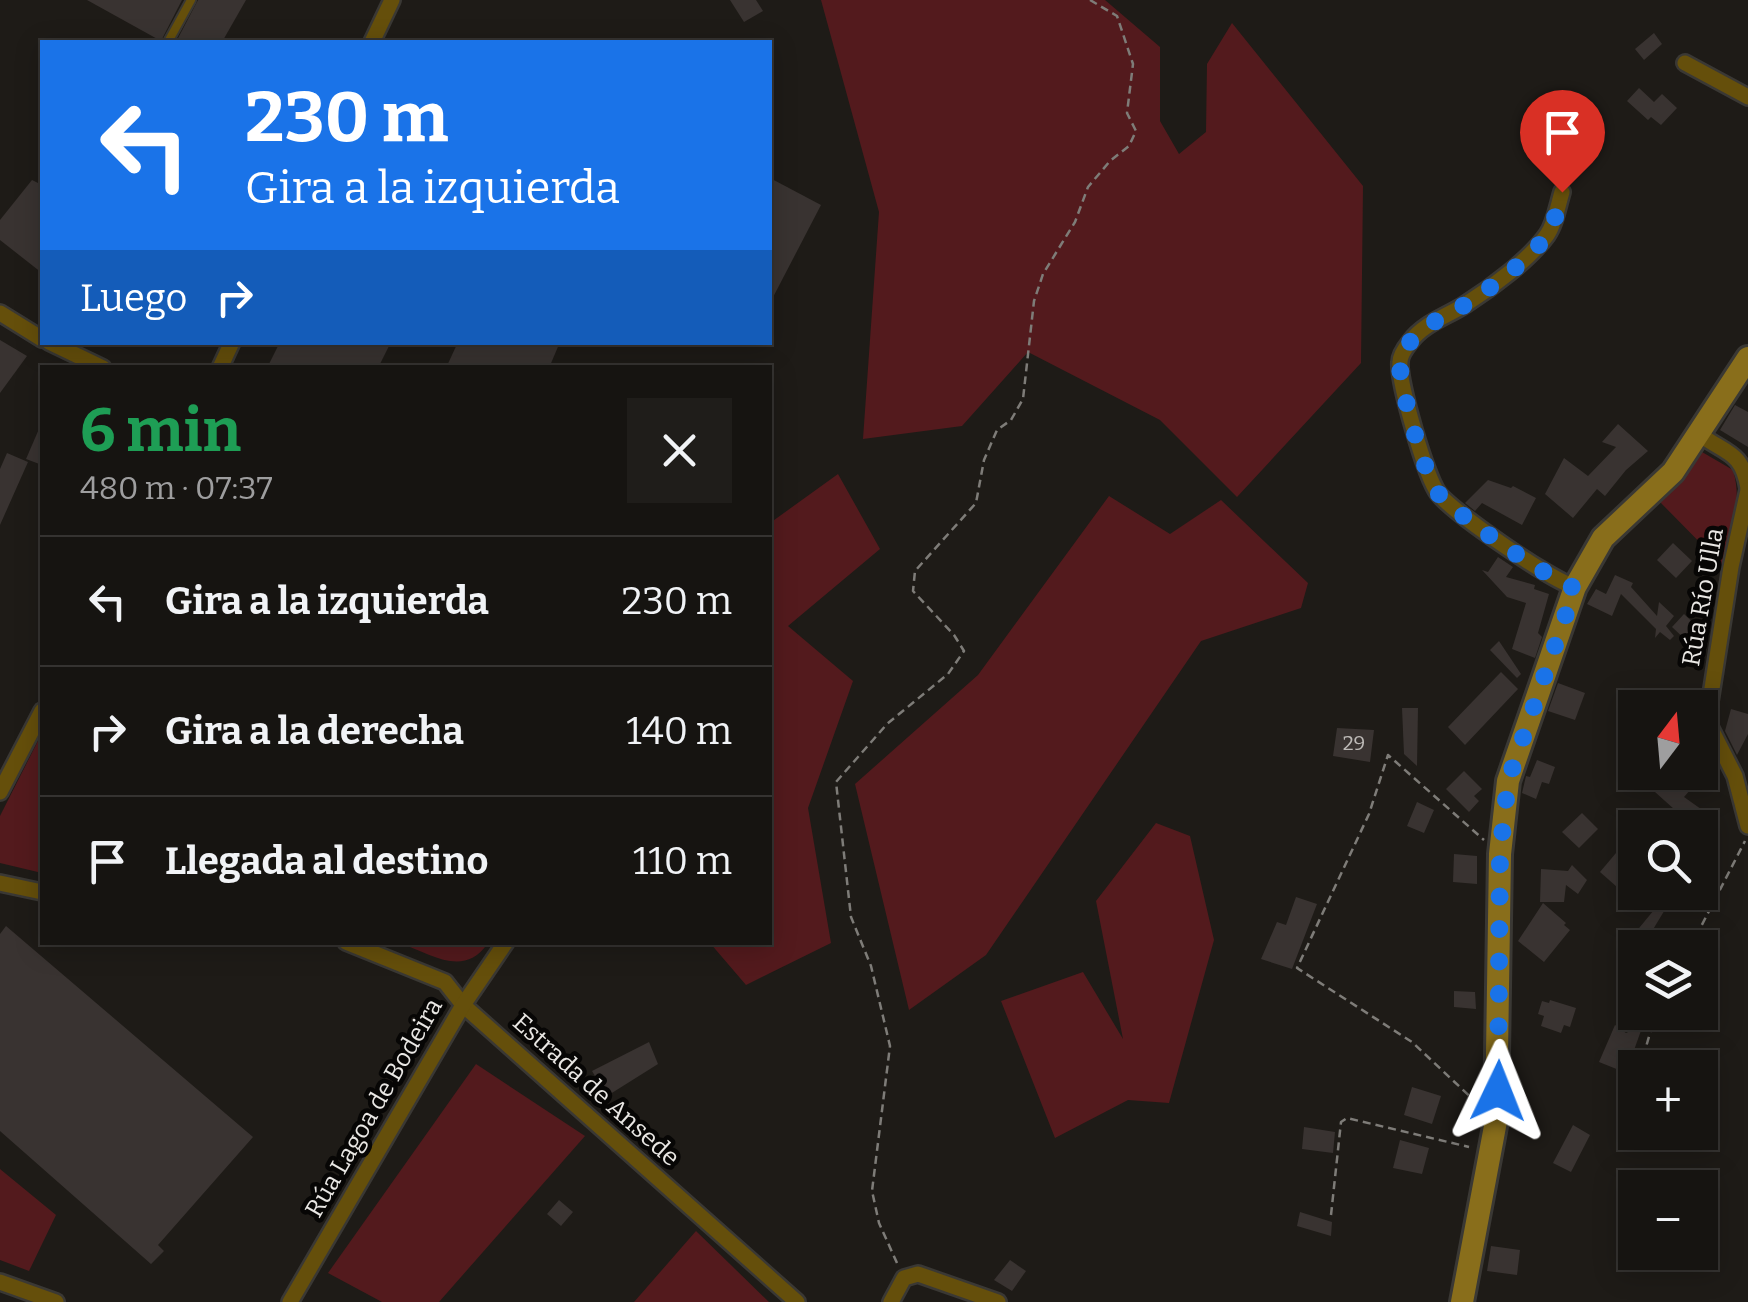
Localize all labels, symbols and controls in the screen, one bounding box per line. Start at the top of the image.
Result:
text: 230 m [245,76,449,160]
icon: left [80,80,210,210]
pin [1520,90,1605,193]
icon: arrive [1535,105,1590,160]
text: Gira a la izquierda [245,161,620,215]
icon: right [207,270,262,325]
text: Luego [80,275,187,321]
text: 6 min [80,395,241,467]
button: close [627,398,732,503]
text: 480 m · 07:37 [80,469,273,507]
street label: Rúa Río Ulla [1676,525,1730,668]
icon: left [80,574,135,629]
text: Gira a la izquierda [165,578,489,624]
text: 230 m [621,578,732,624]
north arrow [1618,690,1718,790]
map controls [1618,690,1718,1270]
icon: right [80,704,135,759]
text: Gira a la derecha [165,708,464,754]
text: 140 m [626,708,732,754]
house number: 29 [1343,731,1365,755]
button: search [1618,810,1718,910]
icon: arrive [80,834,135,889]
text: Llegada al destino [165,838,488,884]
text: 110 m [633,838,732,884]
button: layers [1618,930,1718,1030]
street label: Rúa Lagoa de Bodeira [299,993,449,1223]
street label: Estrada de Ansede [507,1007,685,1173]
position arrow [1446,1039,1550,1143]
button: + [1618,1050,1718,1150]
button: − [1618,1170,1718,1270]

